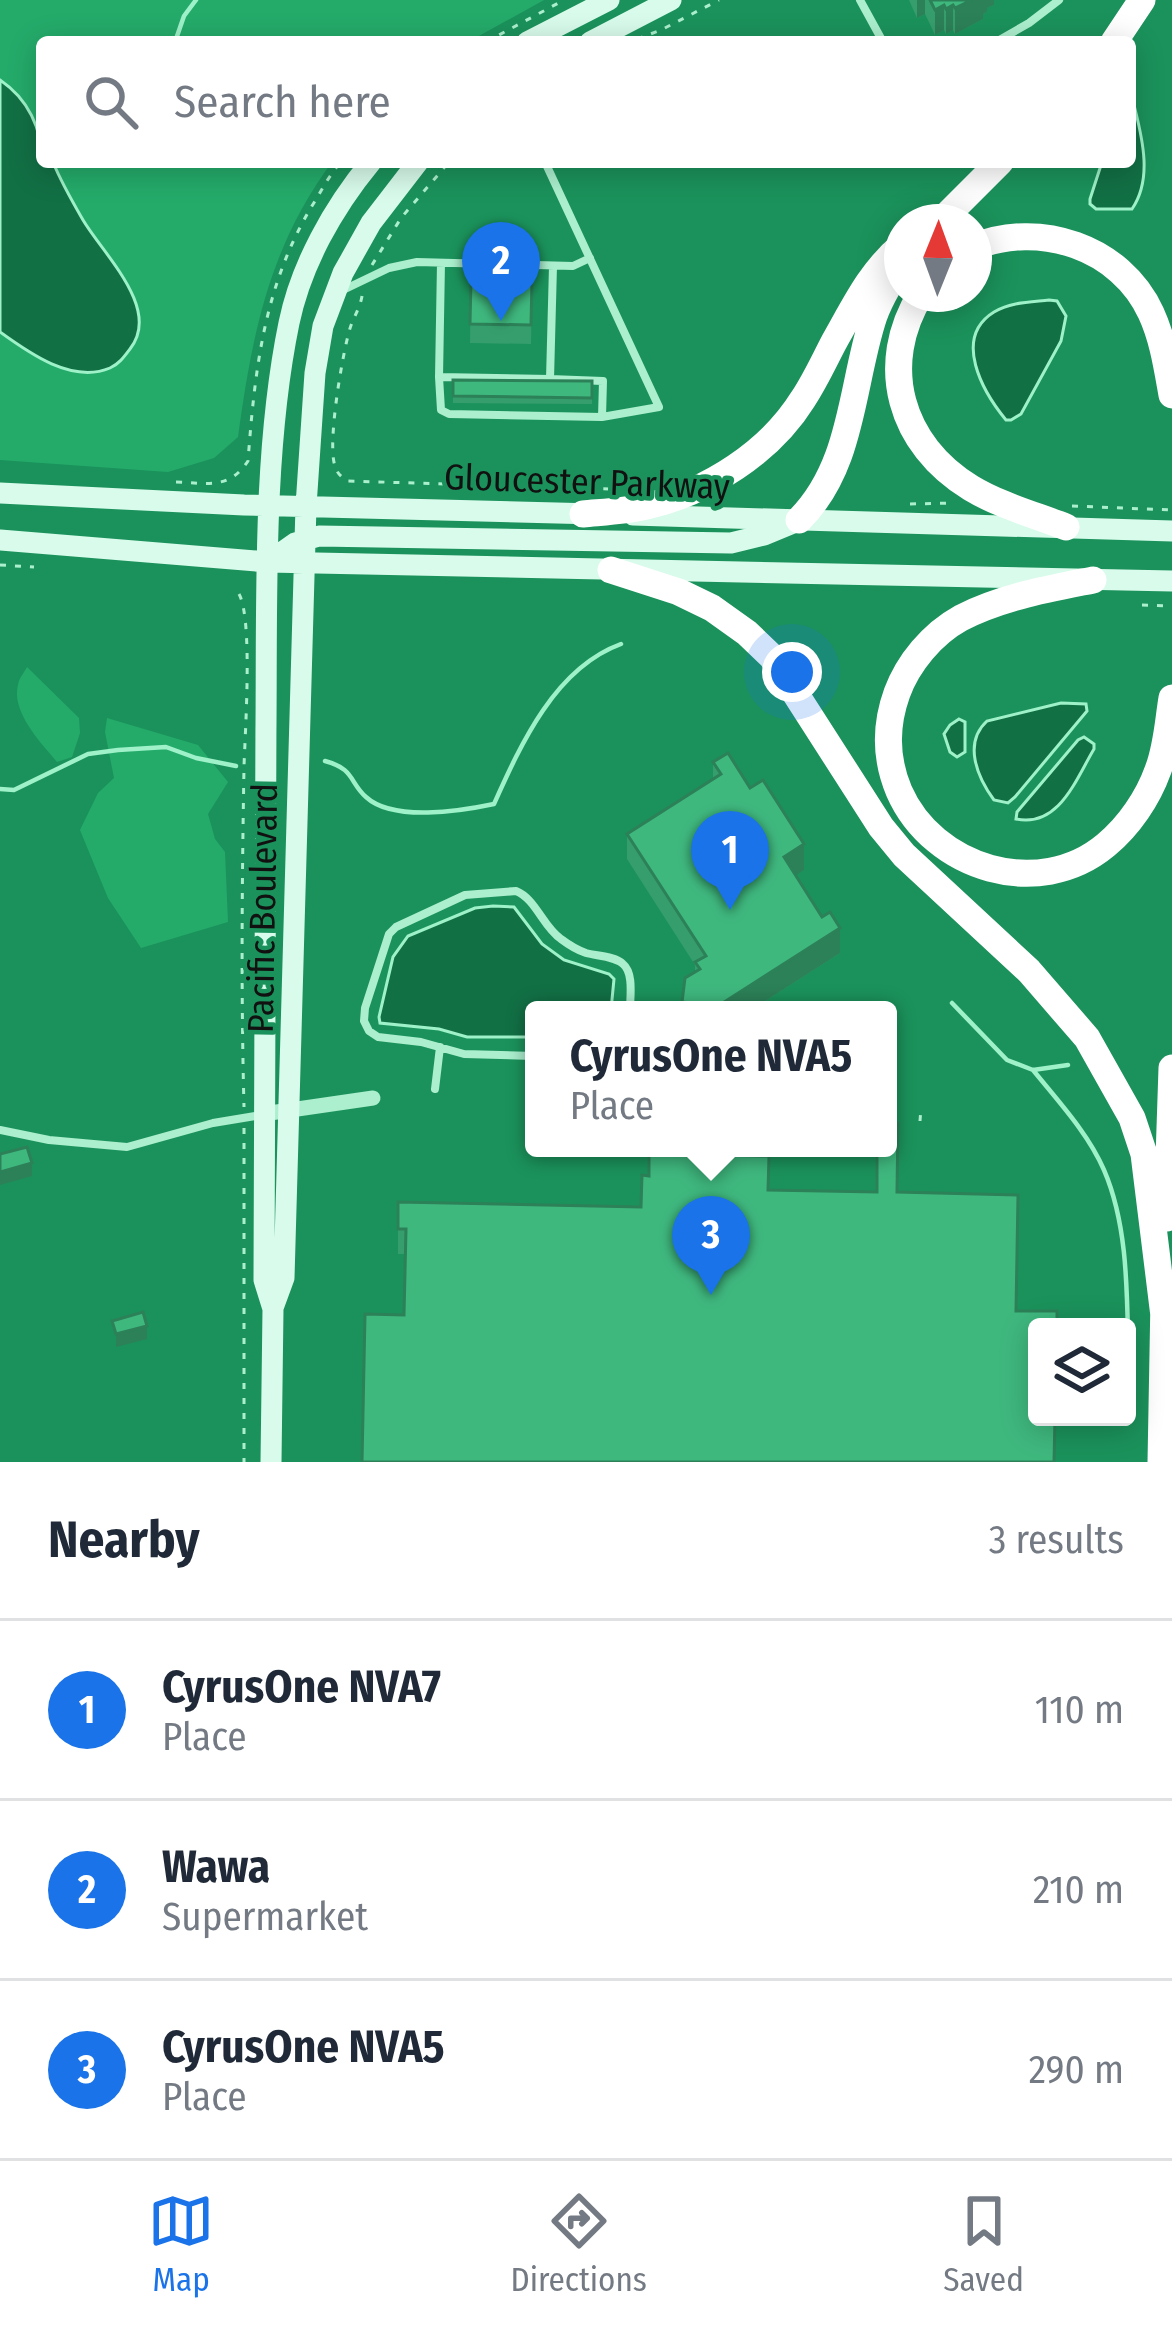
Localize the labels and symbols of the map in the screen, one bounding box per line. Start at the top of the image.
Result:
north arrow [884,204,992,312]
pin: 2 [462,222,540,321]
street label: Gloucester Parkway [443,455,731,509]
your location [762,642,822,702]
street label: Pacific Boulevard [239,783,287,1033]
pin: 1 [691,811,769,910]
pin: 3 [672,1196,750,1295]

